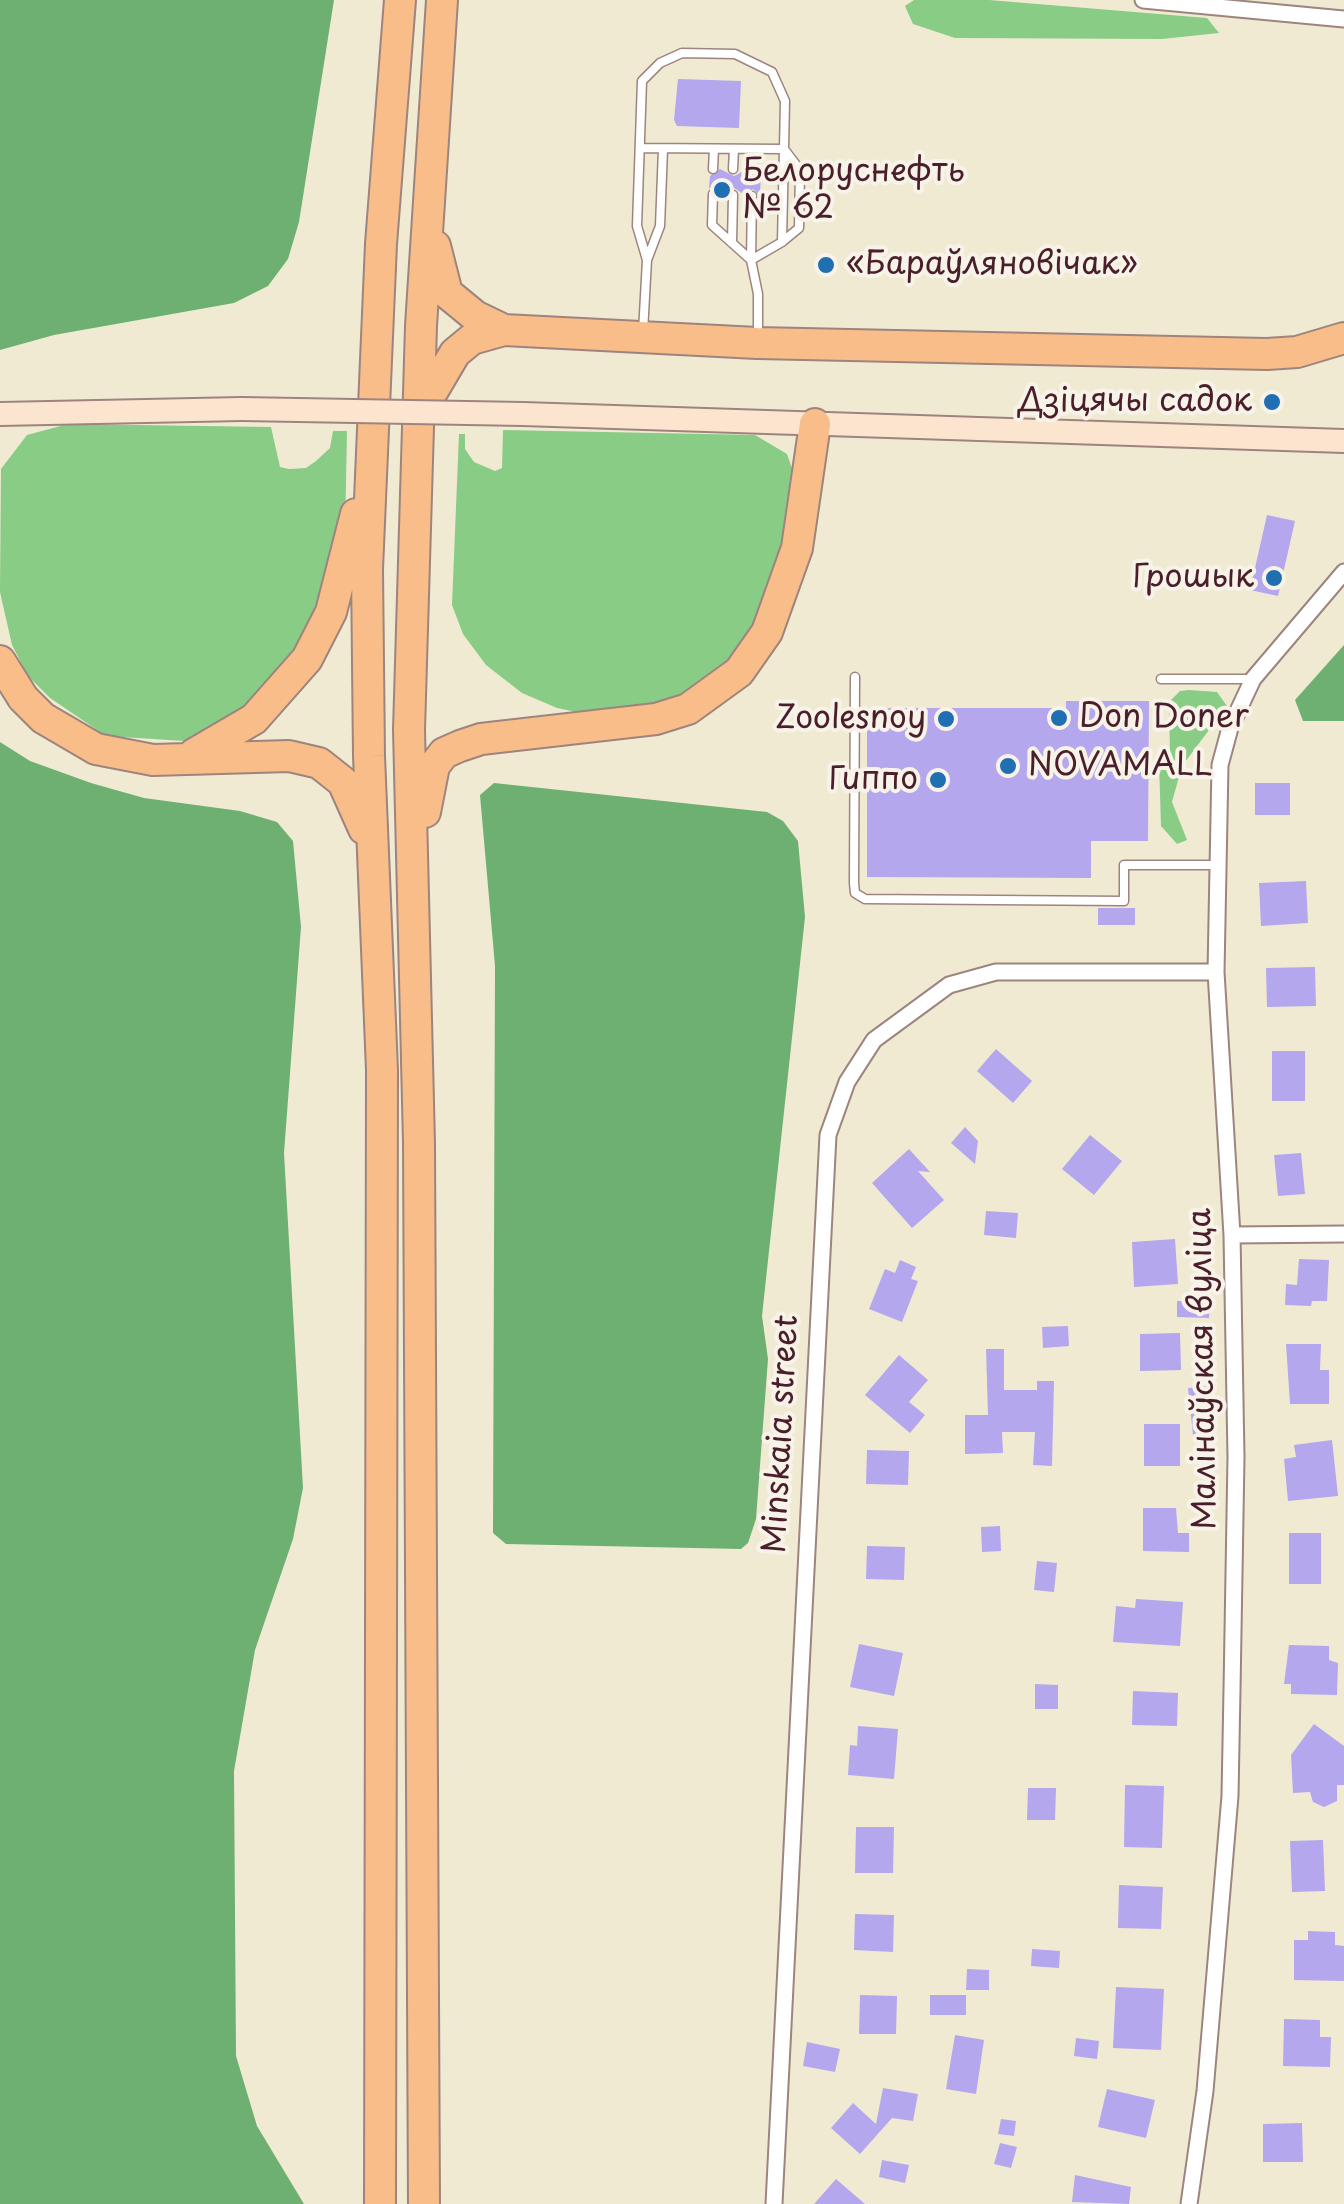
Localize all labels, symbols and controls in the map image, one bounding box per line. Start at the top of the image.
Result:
place label: Белоруснефть № 62 [742,153,965,228]
marker: Белоруснефть № 62 [711,179,733,201]
place label: «Бараўляновічак» [846,246,1138,284]
marker: «Бараўляновічак» [815,254,837,276]
place label: Дзіцячы садок [1018,383,1252,421]
marker: Дзіцячы садок [1261,391,1283,413]
place label: Грошык [1132,559,1254,597]
marker: Грошык [1263,567,1285,589]
place label: Don Doner [1079,699,1249,737]
place label: Zoolesnoy [775,700,926,738]
marker: Don Doner [1048,707,1070,729]
marker: Zoolesnoy [935,708,957,730]
place label: NOVAMALL [1028,747,1213,785]
marker: NOVAMALL [997,755,1019,777]
place label: Гиппо [829,761,918,799]
marker: Гиппо [927,769,949,791]
street label: Малінаўская вуліца [1182,1208,1226,1530]
street label: Minskaia street [757,1314,807,1554]

